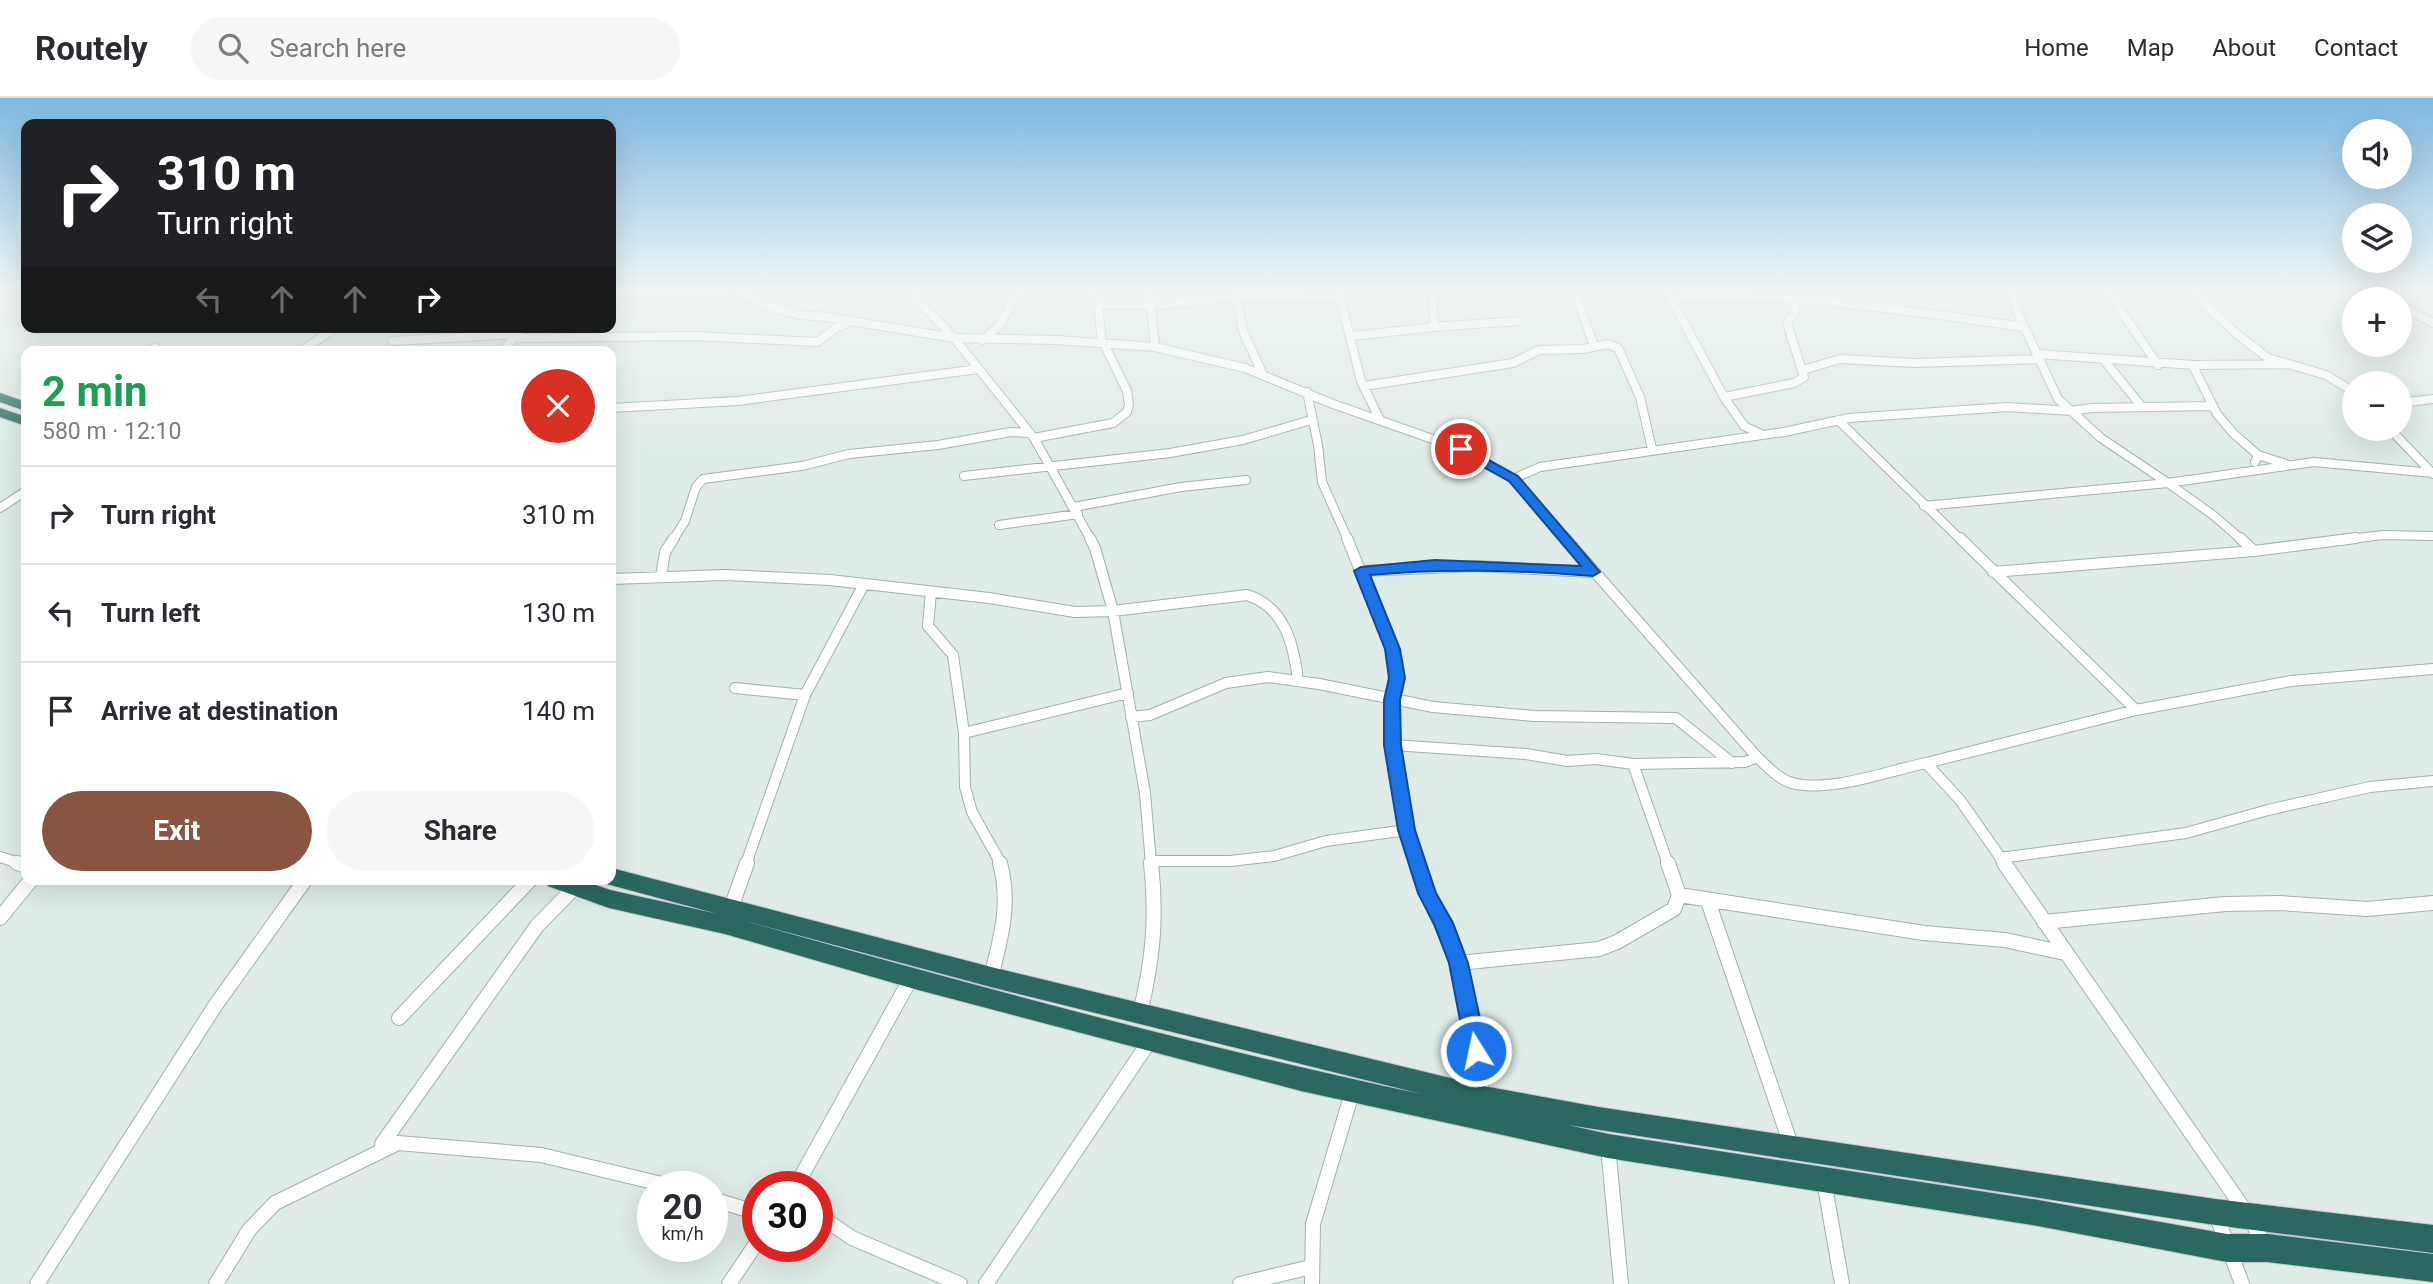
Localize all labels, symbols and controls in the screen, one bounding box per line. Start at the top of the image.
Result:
search box [190,17,680,80]
text: Routely [35,29,148,68]
icon: search [214,29,252,67]
text: Search here [270,33,406,63]
text: Home [2024,34,2089,62]
text: Map [2127,34,2174,62]
text: About [2212,34,2276,62]
text: Contact [2314,34,2398,62]
map controls [2342,119,2412,441]
button: sound [2342,119,2412,189]
text: 310 m [157,145,296,202]
icon: right [42,147,133,238]
button: layers [2342,203,2412,273]
text: Turn right [157,204,293,242]
icon: left [190,280,228,318]
icon: ahead [263,280,301,318]
icon: ahead [336,280,374,318]
icon: right [409,280,447,318]
button: + [2342,287,2412,357]
text: 2 min [42,367,148,416]
button: close [521,369,595,443]
button: − [2342,371,2412,441]
text: 580 m · 12:10 [42,418,181,445]
pin [1431,419,1491,479]
icon: arrive [1442,430,1480,468]
icon: right [42,496,80,534]
text: Turn right [101,500,216,530]
text: 310 m [522,500,595,530]
icon: left [42,594,80,632]
text: Turn left [101,598,200,628]
text: 130 m [522,598,595,628]
icon: arrive [42,692,80,730]
text: Arrive at destination [101,696,338,726]
text: 140 m [522,696,595,726]
button: Exit [42,791,312,871]
button: Share [326,791,595,871]
position arrow [1439,1014,1513,1088]
speed limit sign: 30 [742,1171,833,1262]
text: 20 [662,1187,703,1228]
text: km/h [661,1223,704,1244]

